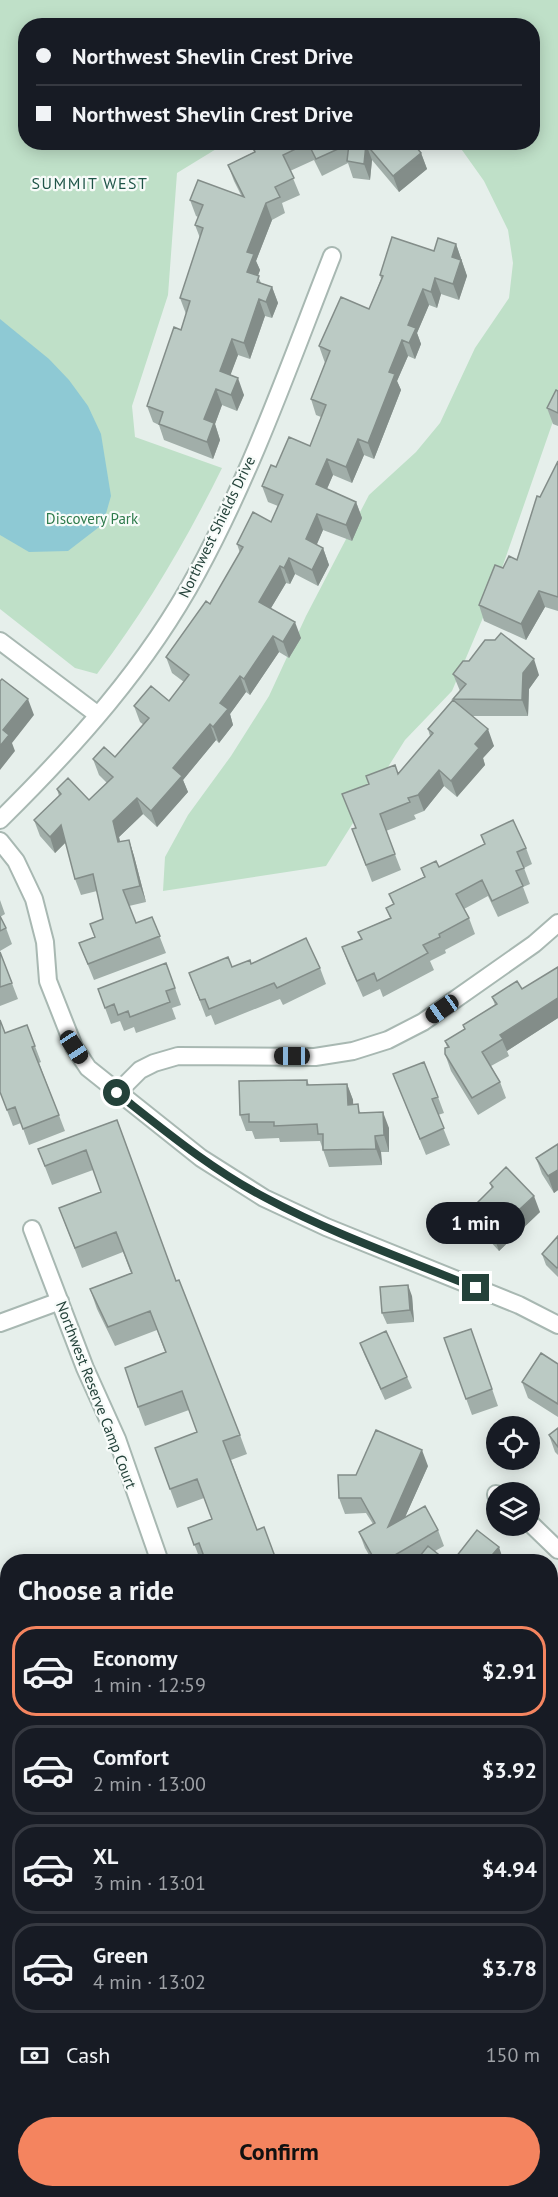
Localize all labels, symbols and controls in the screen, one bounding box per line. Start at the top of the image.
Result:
text: Northwest Shevlin Crest Drive [72,42,353,70]
text: Northwest Shevlin Crest Drive [72,100,353,128]
district label: SUMMIT WEST [32,173,148,193]
street label: Northwest Shields Drive [174,453,259,601]
park label: Discovery Park [46,509,139,528]
car [422,991,462,1027]
car [57,1027,91,1067]
car [274,1047,310,1065]
route start [103,1079,130,1106]
callout: 1 min [426,1201,526,1243]
text: 1 min [451,1210,500,1236]
route end [462,1274,489,1301]
street label: Northwest Reserve Camp Court [52,1298,141,1491]
map controls [486,1416,540,1536]
button: locate [486,1416,540,1470]
button: layers [486,1482,540,1536]
text: Choose a ride [18,1573,174,1607]
icon: car [21,1644,75,1698]
text: Economy [93,1644,177,1672]
text: $2.91 [482,1657,537,1685]
text: 1 min · 12:59 [93,1672,206,1698]
icon: car [21,1743,75,1797]
text: Comfort [93,1743,169,1771]
text: $3.92 [482,1756,537,1784]
text: 2 min · 13:00 [93,1771,206,1797]
icon: car [21,1842,75,1896]
text: XL [93,1842,118,1870]
text: $4.94 [482,1855,537,1883]
text: 3 min · 13:01 [93,1870,206,1896]
icon: car [21,1941,75,1995]
text: Green [93,1941,148,1969]
text: $3.78 [482,1954,537,1982]
text: 4 min · 13:02 [93,1969,206,1995]
icon: cash [18,2039,51,2072]
text: Cash [66,2041,110,2069]
text: 150 m [486,2042,540,2068]
button: Confirm [18,2117,540,2186]

